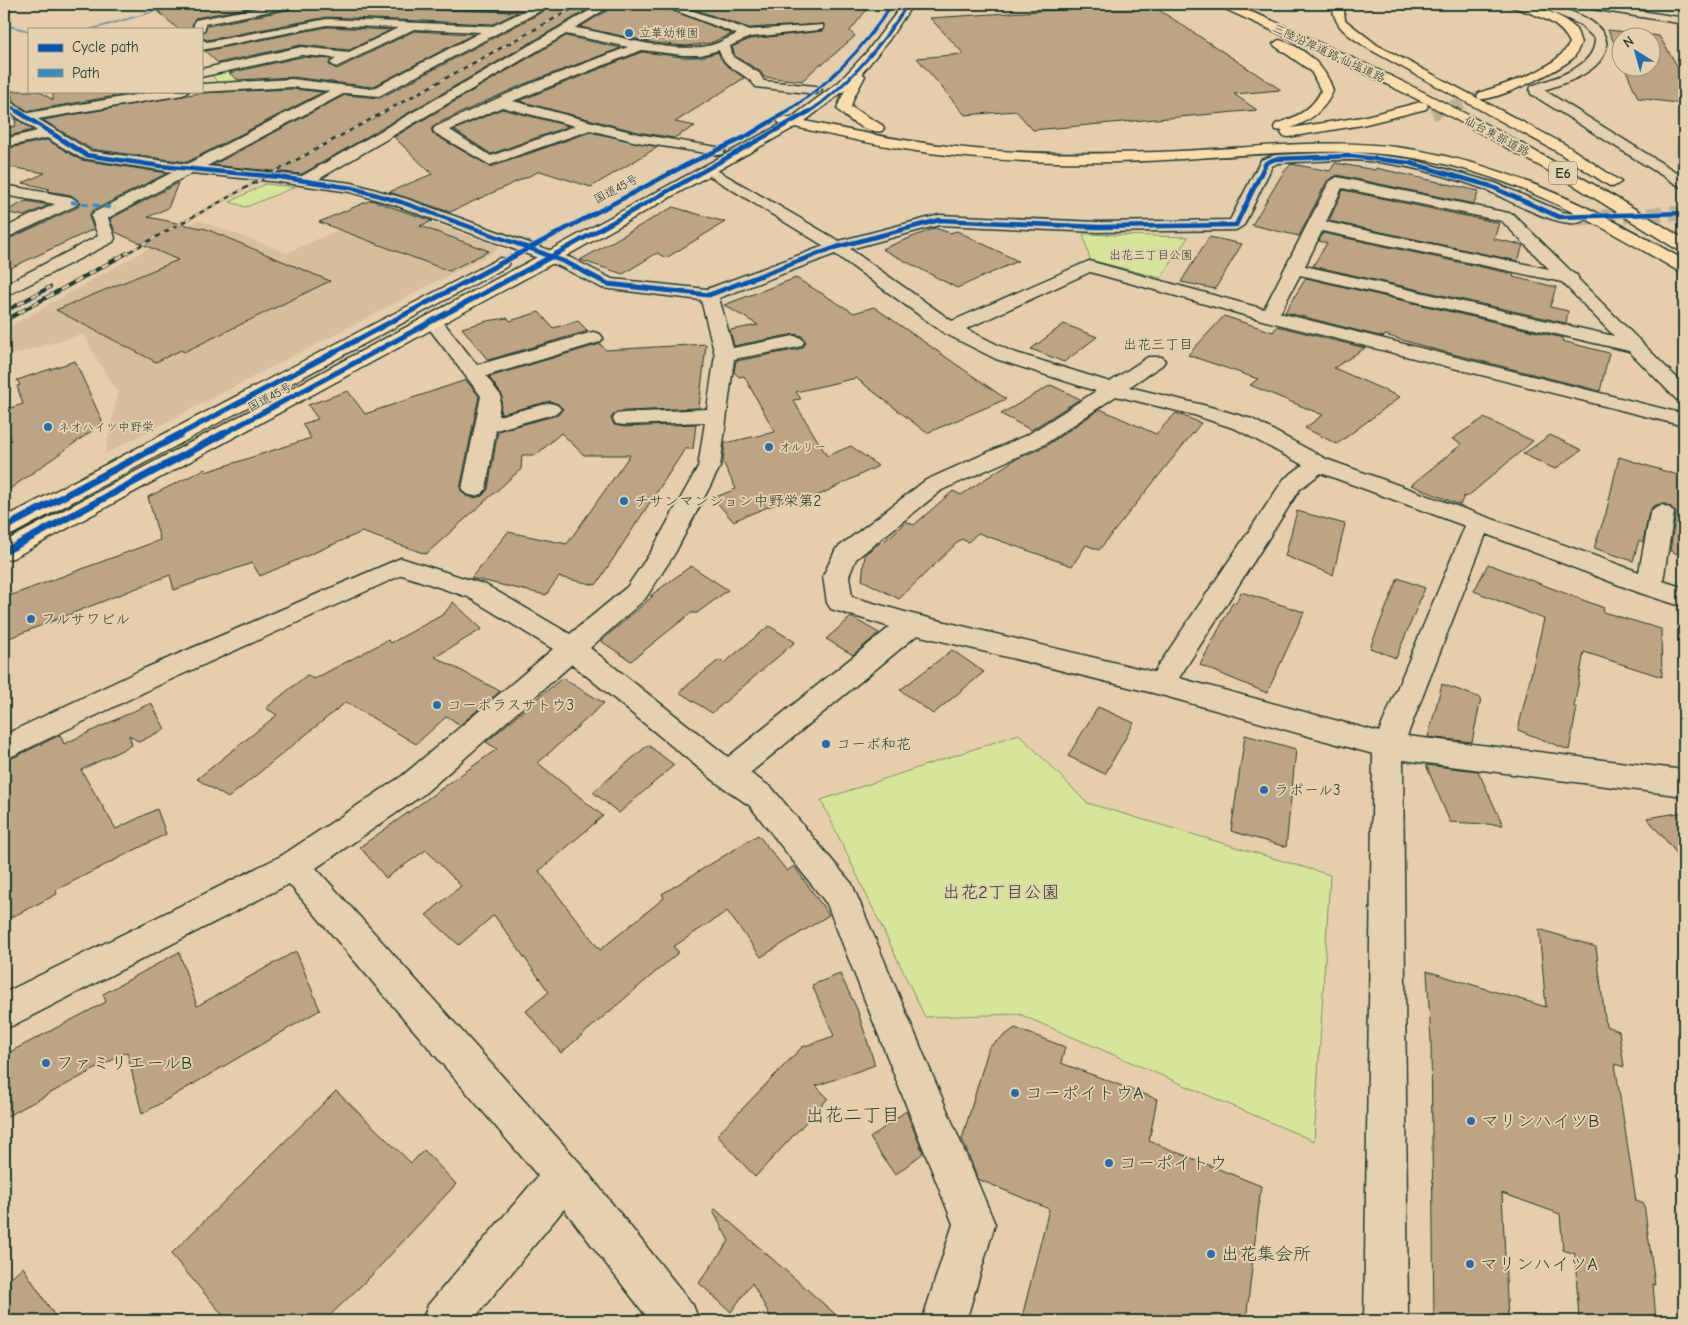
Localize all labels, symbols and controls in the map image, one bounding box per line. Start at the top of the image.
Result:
street label: 三陸沿岸道路;仙塩道路 [1271,21,1387,85]
place label: 立華幼稚園 [639,26,699,40]
marker: 立華幼稚園 [623,27,635,39]
legend [28,28,202,92]
north arrow [1610,28,1660,78]
text: N [1620,32,1637,52]
text: Cycle path [72,38,139,56]
text: Path [72,64,100,82]
street label: 仙台東部道路 [1462,113,1532,159]
road number: E6 [1549,162,1577,184]
street label: 国道45号 [591,171,641,207]
park label: 出花三丁目公園 [1109,248,1193,262]
district label: 出花三丁目 [1123,336,1193,353]
street label: 国道45号 [245,379,295,415]
place label: ネオハイツ中野栄 [58,420,154,434]
marker: ネオハイツ中野栄 [42,421,54,433]
place label: オルリー [779,440,826,454]
marker: オルリー [763,441,775,453]
place label: チサンマンション中野栄第2 [634,492,821,510]
marker: チサンマンション中野栄第2 [618,495,630,507]
place label: フルサワビル [41,610,130,628]
marker: フルサワビル [25,613,37,625]
place label: コーポラスサトウ3 [447,696,574,714]
marker: コーポラスサトウ3 [431,699,443,711]
place label: コーポ和花 [836,735,911,753]
marker: コーポ和花 [820,738,832,750]
place label: ラポール3 [1274,781,1341,799]
marker: ラポール3 [1258,784,1270,796]
park label: 出花2丁目公園 [942,882,1060,903]
place label: ファミリエールB [56,1053,192,1074]
marker: ファミリエールB [40,1057,52,1069]
place label: コーポイトウA [1025,1083,1143,1104]
marker: コーポイトウA [1009,1087,1021,1099]
district label: 出花二丁目 [805,1104,901,1126]
place label: マリンハイツB [1481,1111,1599,1132]
marker: マリンハイツB [1465,1115,1477,1127]
place label: コーポイトウ [1119,1153,1227,1174]
marker: コーポイトウ [1103,1157,1115,1169]
place label: 出花集会所 [1221,1244,1311,1265]
marker: 出花集会所 [1205,1248,1217,1260]
place label: マリンハイツA [1480,1254,1598,1275]
marker: マリンハイツA [1464,1258,1476,1270]

